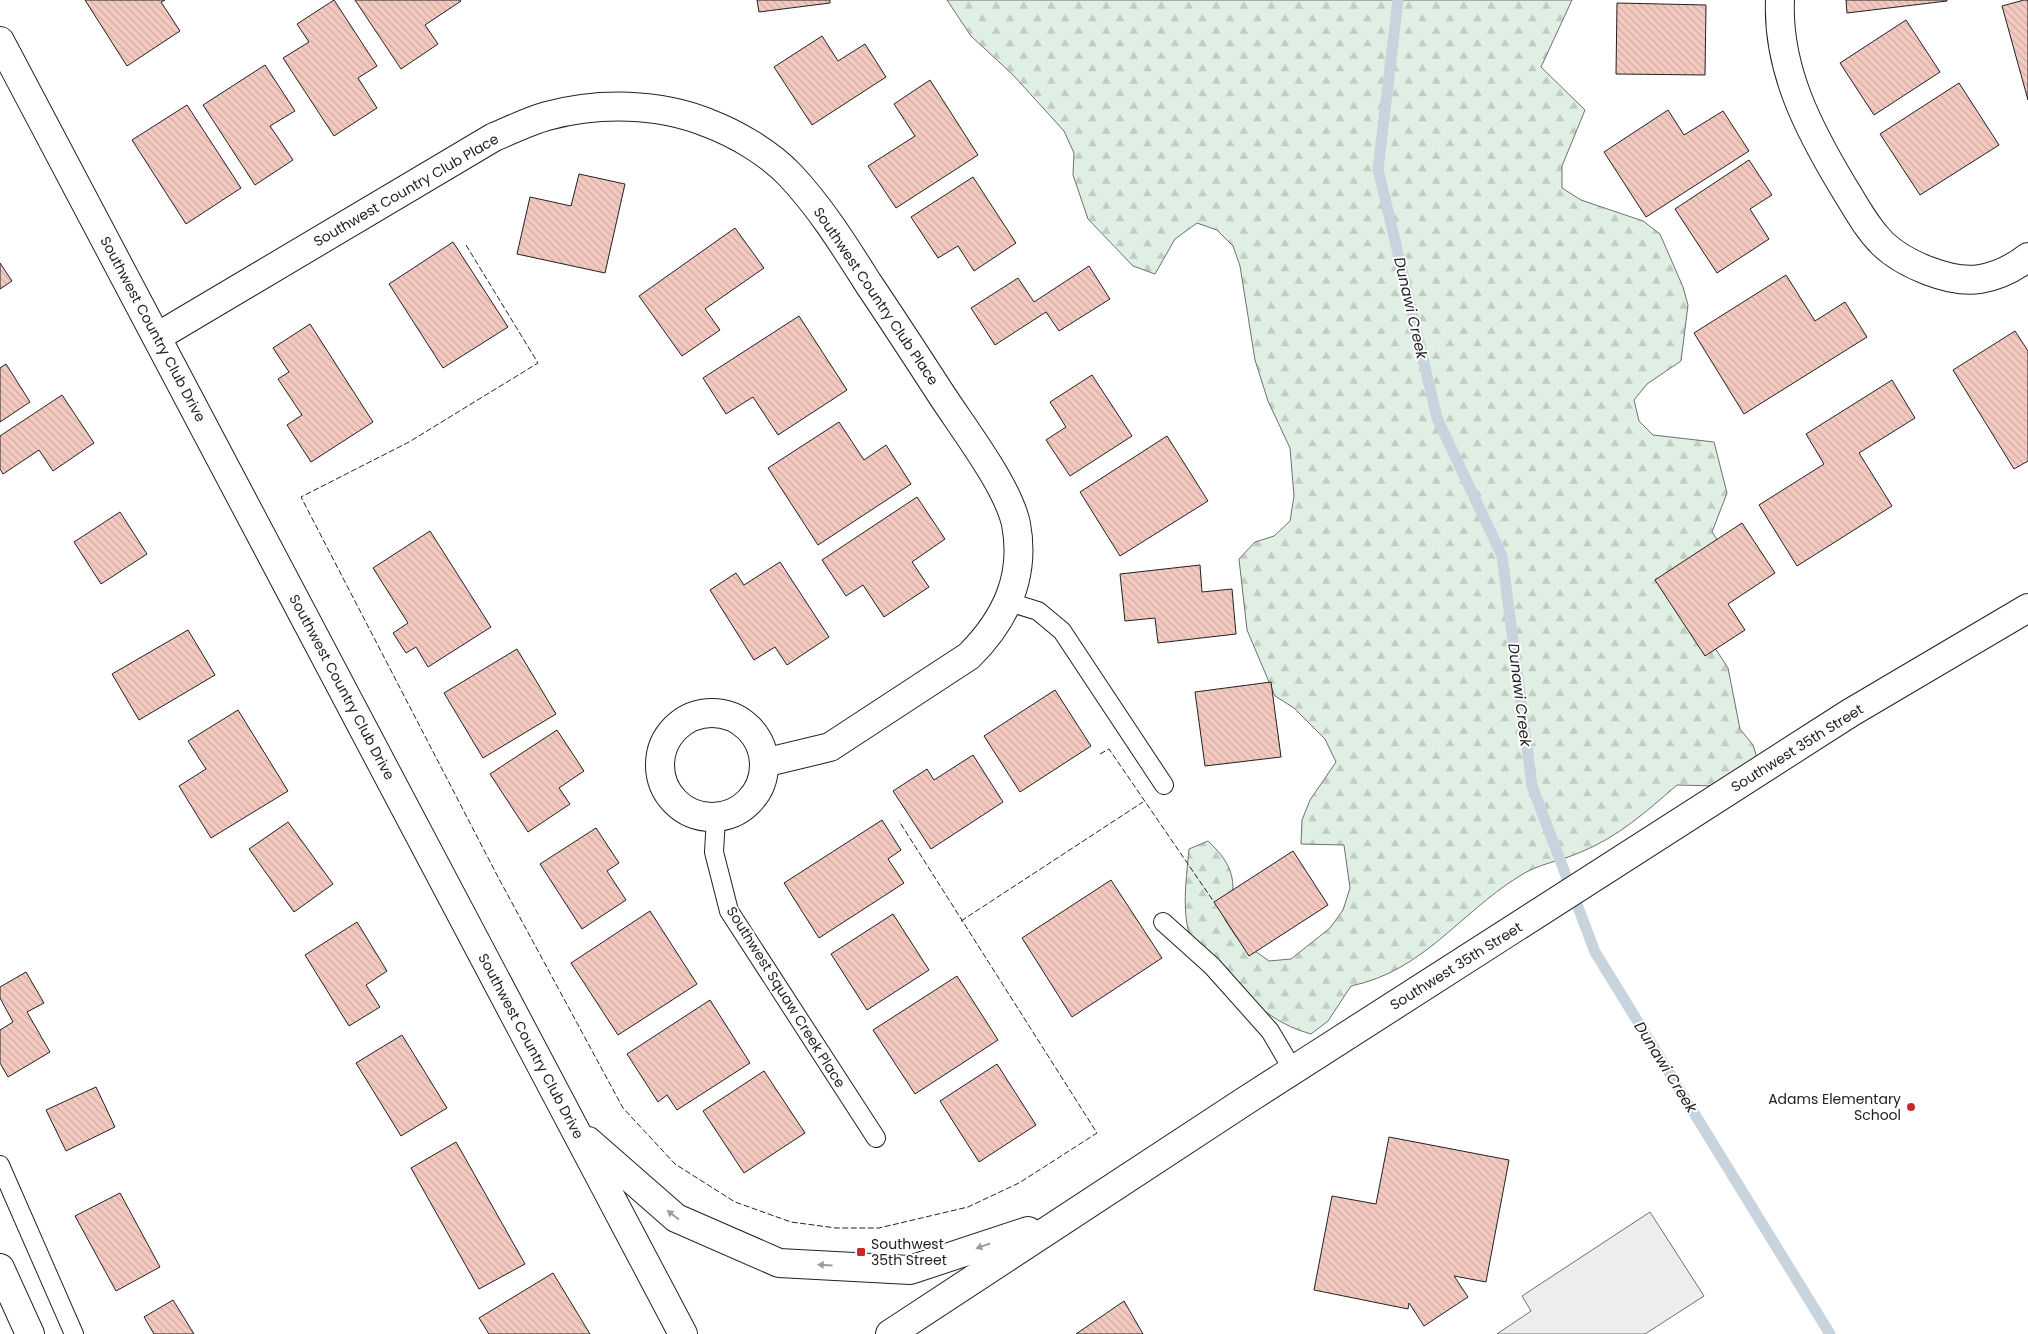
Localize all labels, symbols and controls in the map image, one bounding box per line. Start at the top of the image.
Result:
street label: Southwest Country Club Place [310,128,503,251]
street label: Southwest Country Club Place [809,203,943,389]
street label: Southwest Country Club Drive [95,233,211,426]
water label: Dunawi Creek [1389,255,1433,362]
street label: Southwest Country Club Drive [284,591,400,784]
water label: Dunawi Creek [1503,642,1537,749]
street label: Southwest 35th Street [1727,699,1867,797]
street label: Southwest Squaw Creek Place [722,903,850,1092]
street label: Southwest 35th Street [1386,917,1526,1015]
street label: Southwest Country Club Drive [473,950,589,1143]
water label: Dunawi Creek [1630,1017,1703,1118]
place label: Adams Elementary School [1768,1089,1901,1125]
marker: Adams Elementary School [1905,1101,1917,1113]
one-way arrow [667,1209,680,1220]
place label: Southwest 35th Street [871,1234,947,1270]
one-way arrow [975,1242,990,1250]
marker: Southwest 35th Street [855,1246,867,1258]
one-way arrow [816,1261,832,1269]

